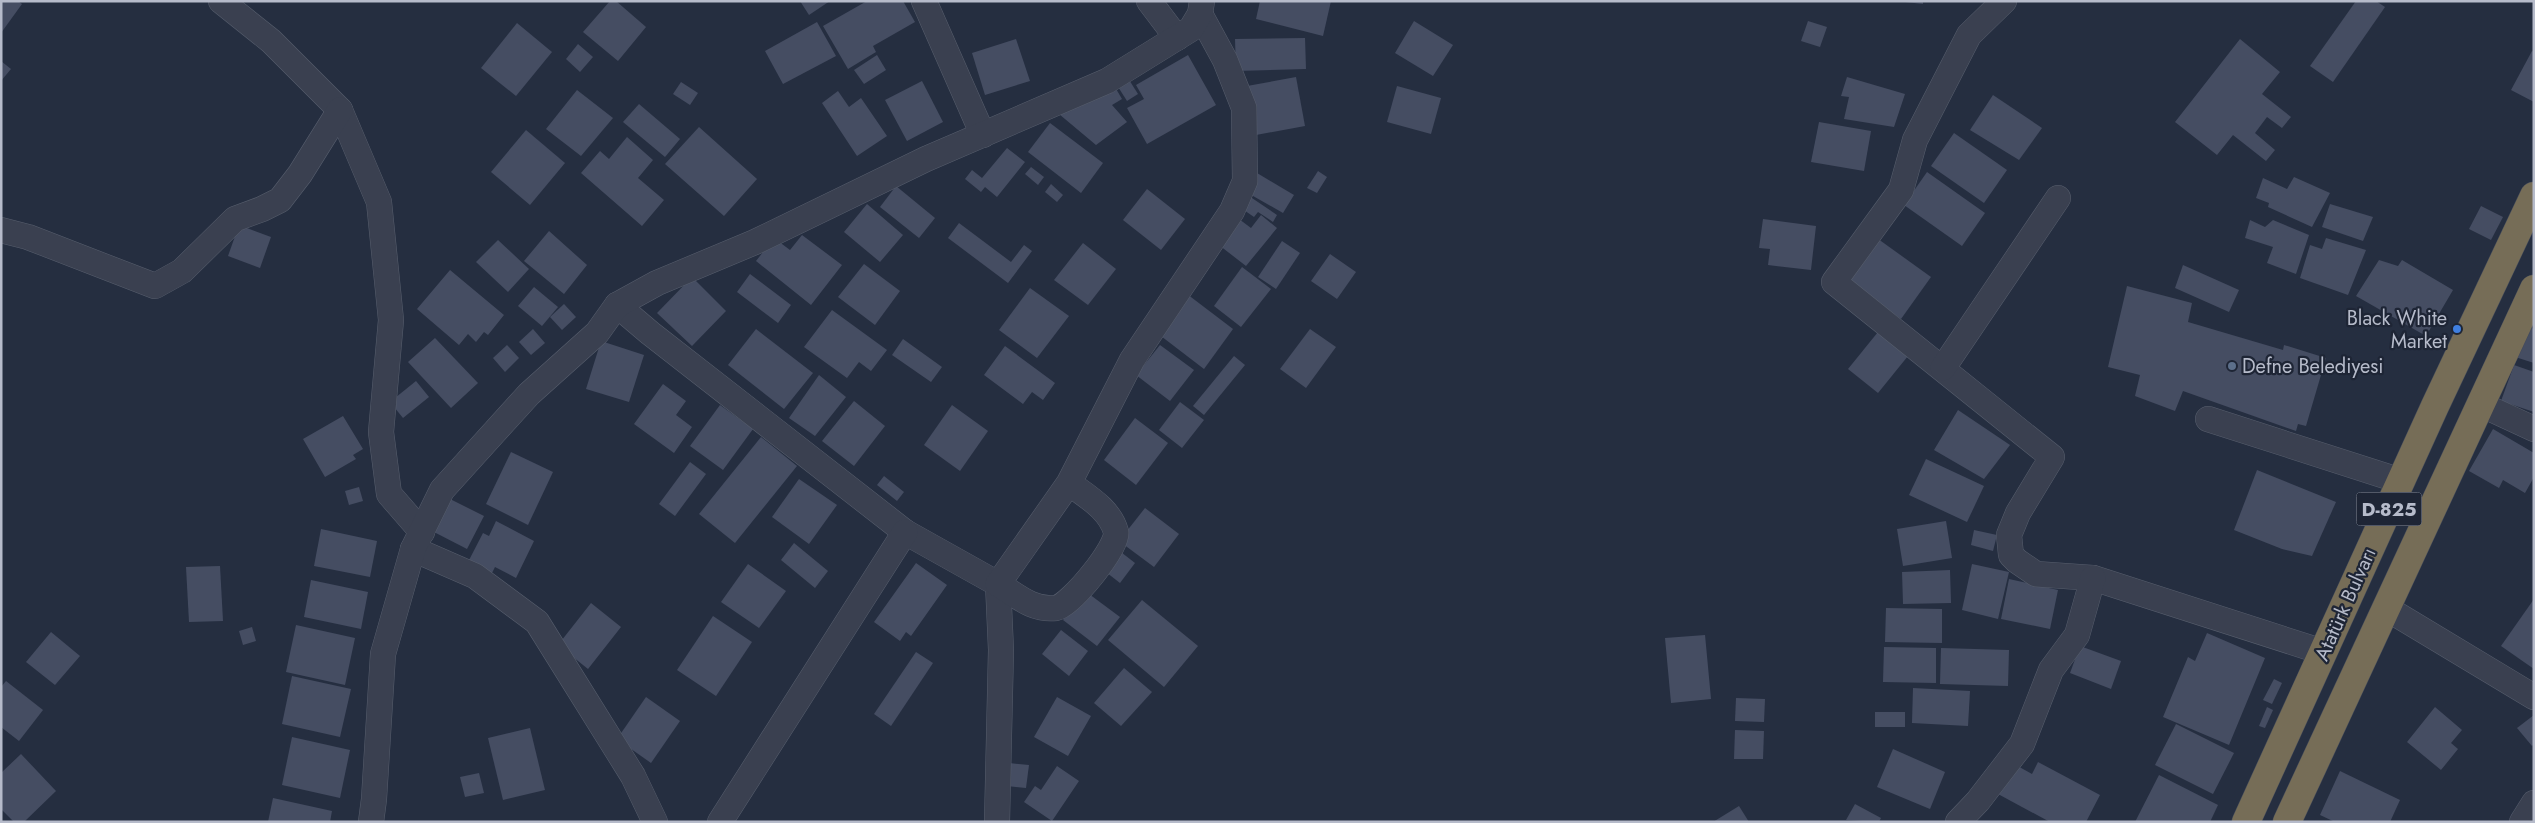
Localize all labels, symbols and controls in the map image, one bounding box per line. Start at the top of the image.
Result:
place label: Black White Market [2347,304,2447,356]
marker: Black White Market [2451,323,2463,335]
place label: Defne Belediyesi [2242,352,2383,381]
marker: Defne Belediyesi [2226,360,2238,372]
road number: D-825 [2356,492,2422,526]
street label: Atatürk Bulvarı [2308,543,2383,666]

